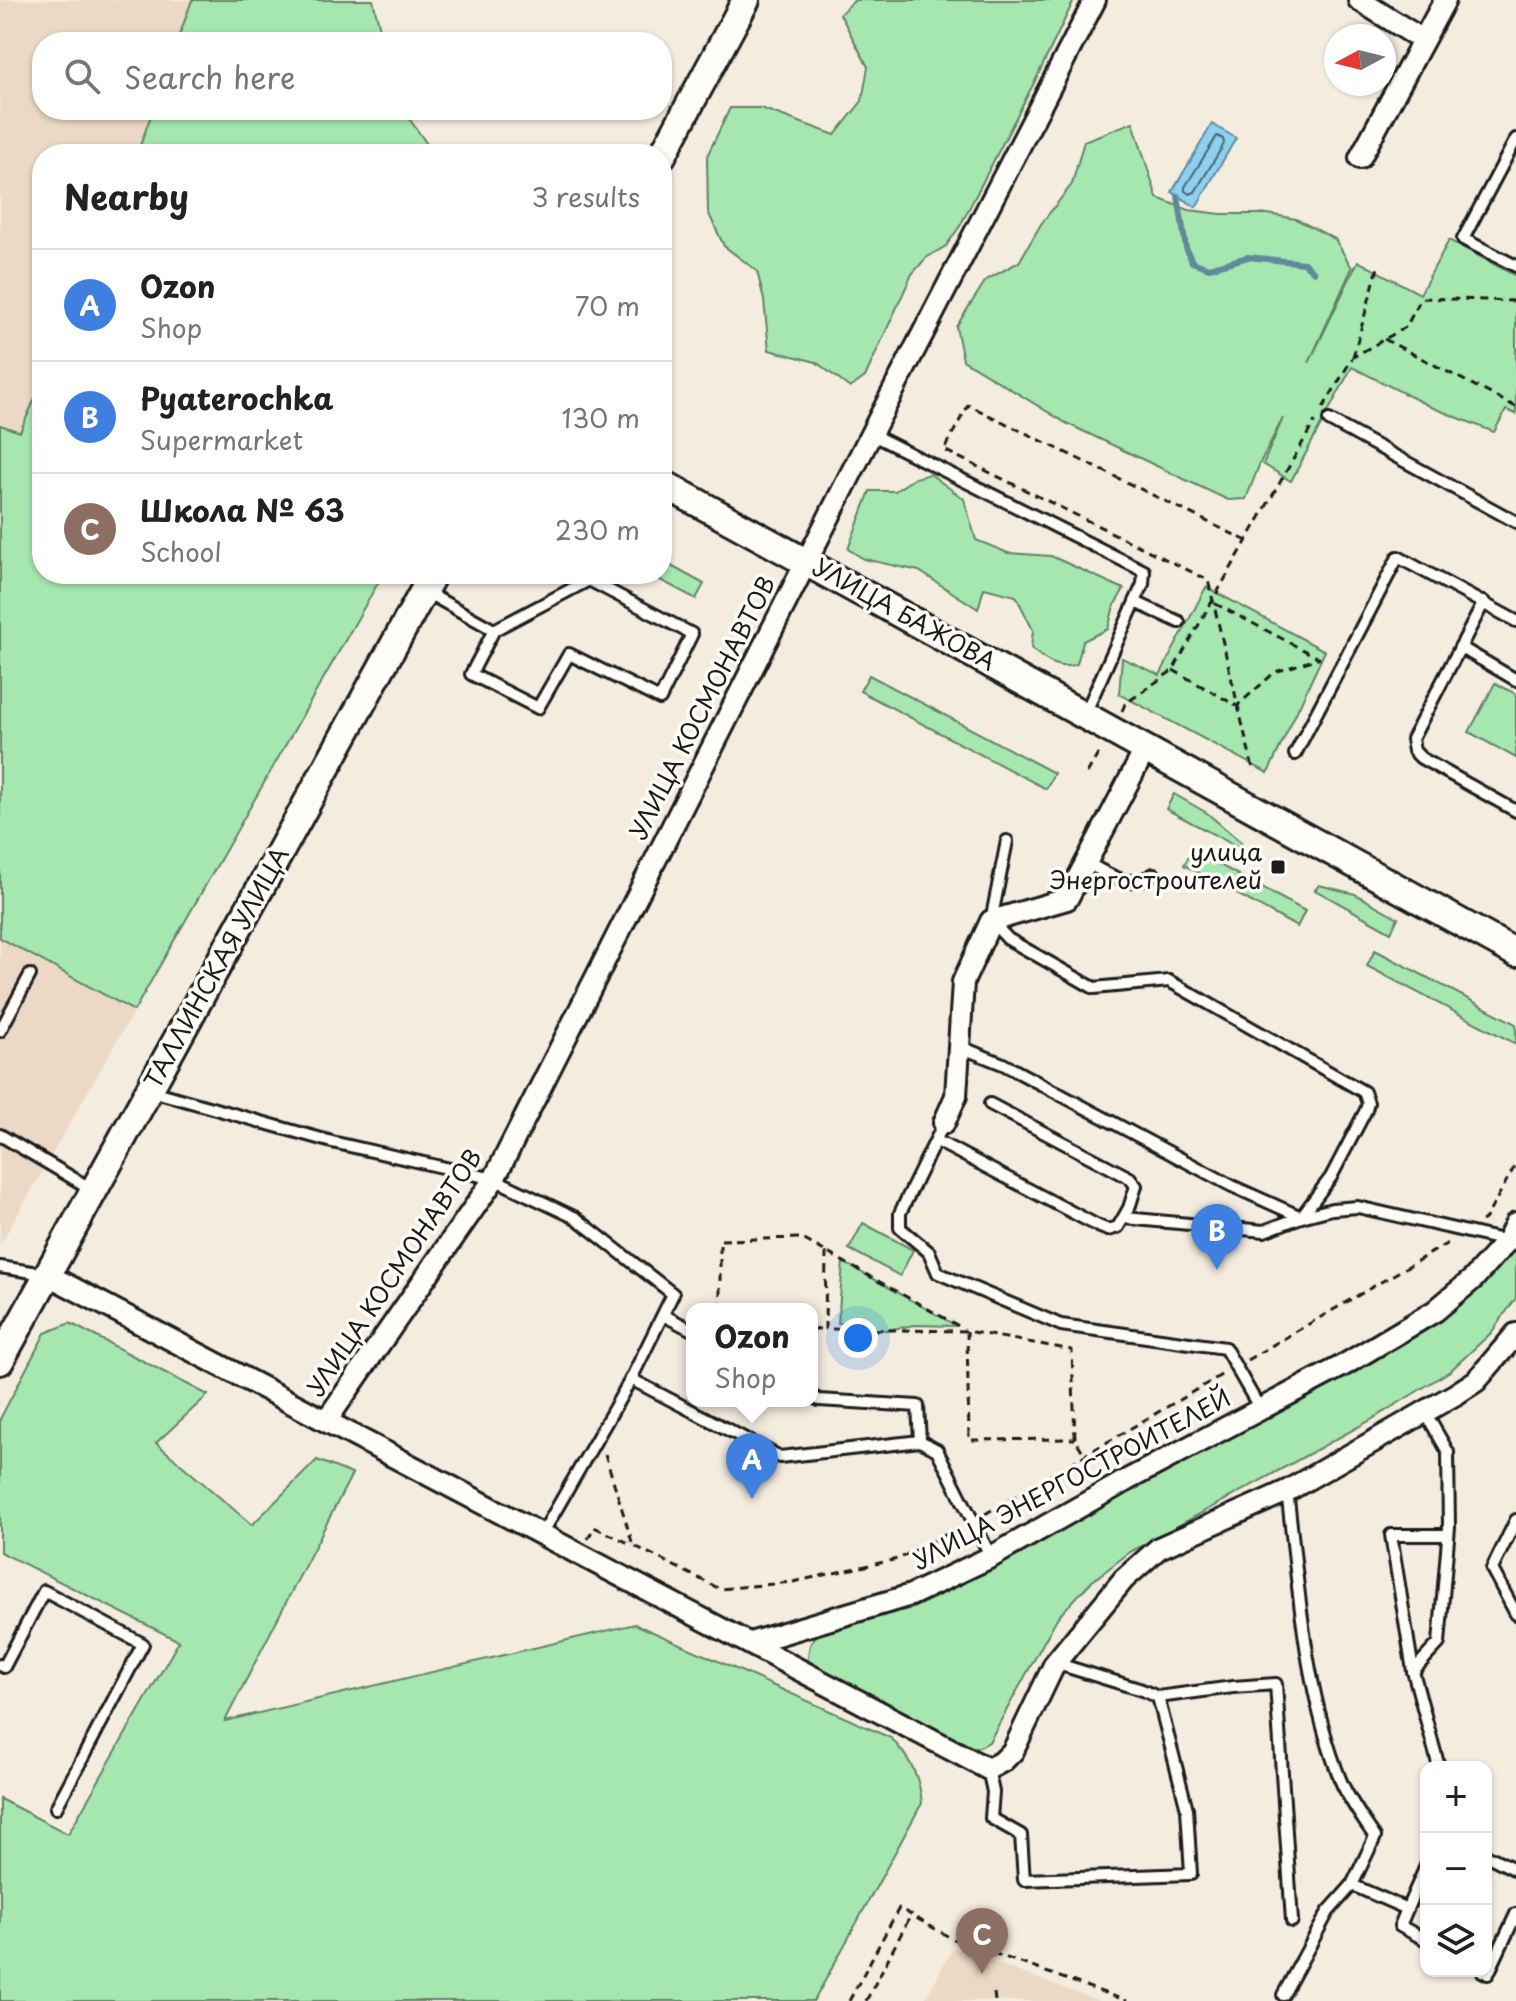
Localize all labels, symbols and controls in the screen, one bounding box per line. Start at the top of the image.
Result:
north arrow [1324,24,1396,96]
search box [32,32,672,120]
icon: search [60,54,104,98]
text: Search here [124,54,296,99]
text: Nearby [64,170,189,222]
text: 3 results [532,177,640,216]
text: Ozon [140,263,215,308]
text: A [80,286,100,325]
text: 70 m [575,286,640,325]
text: Shop [140,308,202,347]
text: Pyaterochka [140,375,334,420]
text: B [81,398,99,437]
text: 130 m [561,398,640,437]
text: Supermarket [140,420,303,459]
text: Школа № 63 [140,487,345,532]
text: C [80,510,100,549]
text: 230 m [555,510,640,549]
text: School [140,532,222,571]
street label: УЛИЦА БАЖОВА [807,548,1003,678]
street label: УЛИЦА КОСМОНАВТОВ [619,569,783,845]
place label: улица Энергостроителей [1049,833,1262,897]
street label: ТАЛЛИНСКАЯ УЛИЦА [134,840,297,1094]
marker: улица Энергостроителей [1269,858,1287,876]
street label: УЛИЦА КОСМОНАВТОВ [297,1141,490,1403]
pin: B [1191,1204,1243,1270]
popup [686,1303,818,1407]
text: Ozon [714,1313,790,1358]
your location [838,1318,878,1358]
text: Shop [714,1358,776,1397]
street label: УЛИЦА ЭНЕРГОСТРОИТЕЛЕЙ [906,1379,1237,1578]
pin: A [726,1433,778,1499]
map controls [1420,1761,1492,1977]
button: + [1420,1761,1492,1833]
button: − [1420,1833,1492,1905]
button: layers [1420,1905,1492,1977]
pin: C [956,1908,1008,1974]

